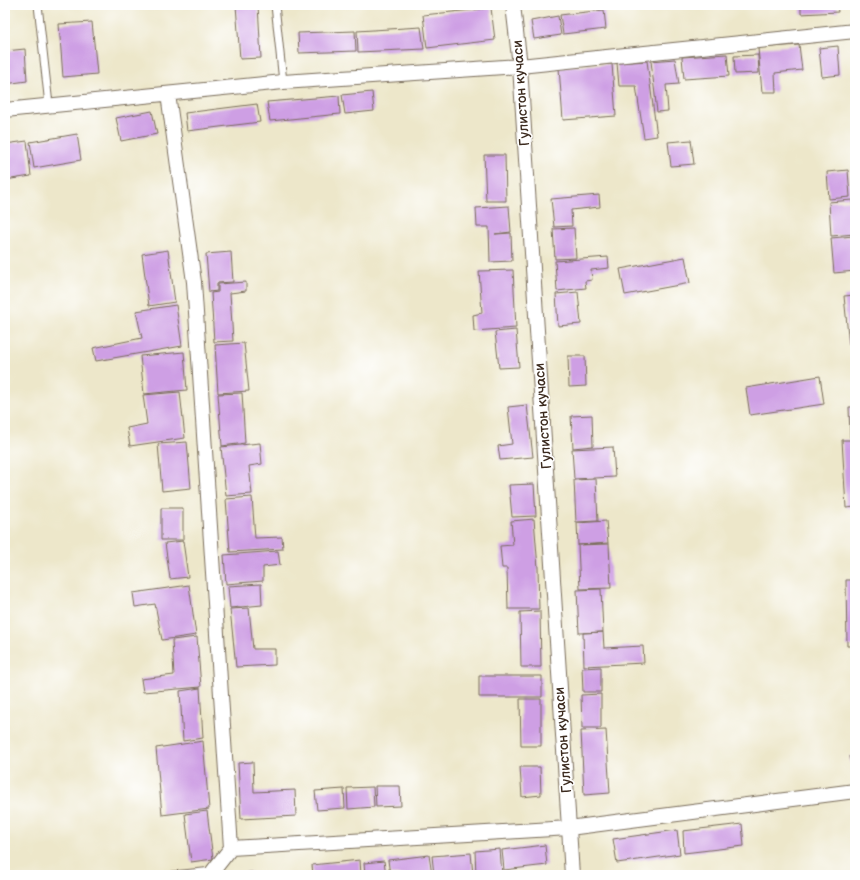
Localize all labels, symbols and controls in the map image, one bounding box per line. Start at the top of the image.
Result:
street label: Гулистон кучаси [509,39,533,147]
street label: Гулистон кучаси [531,362,555,470]
street label: Гулистон кучаси [551,686,575,794]

